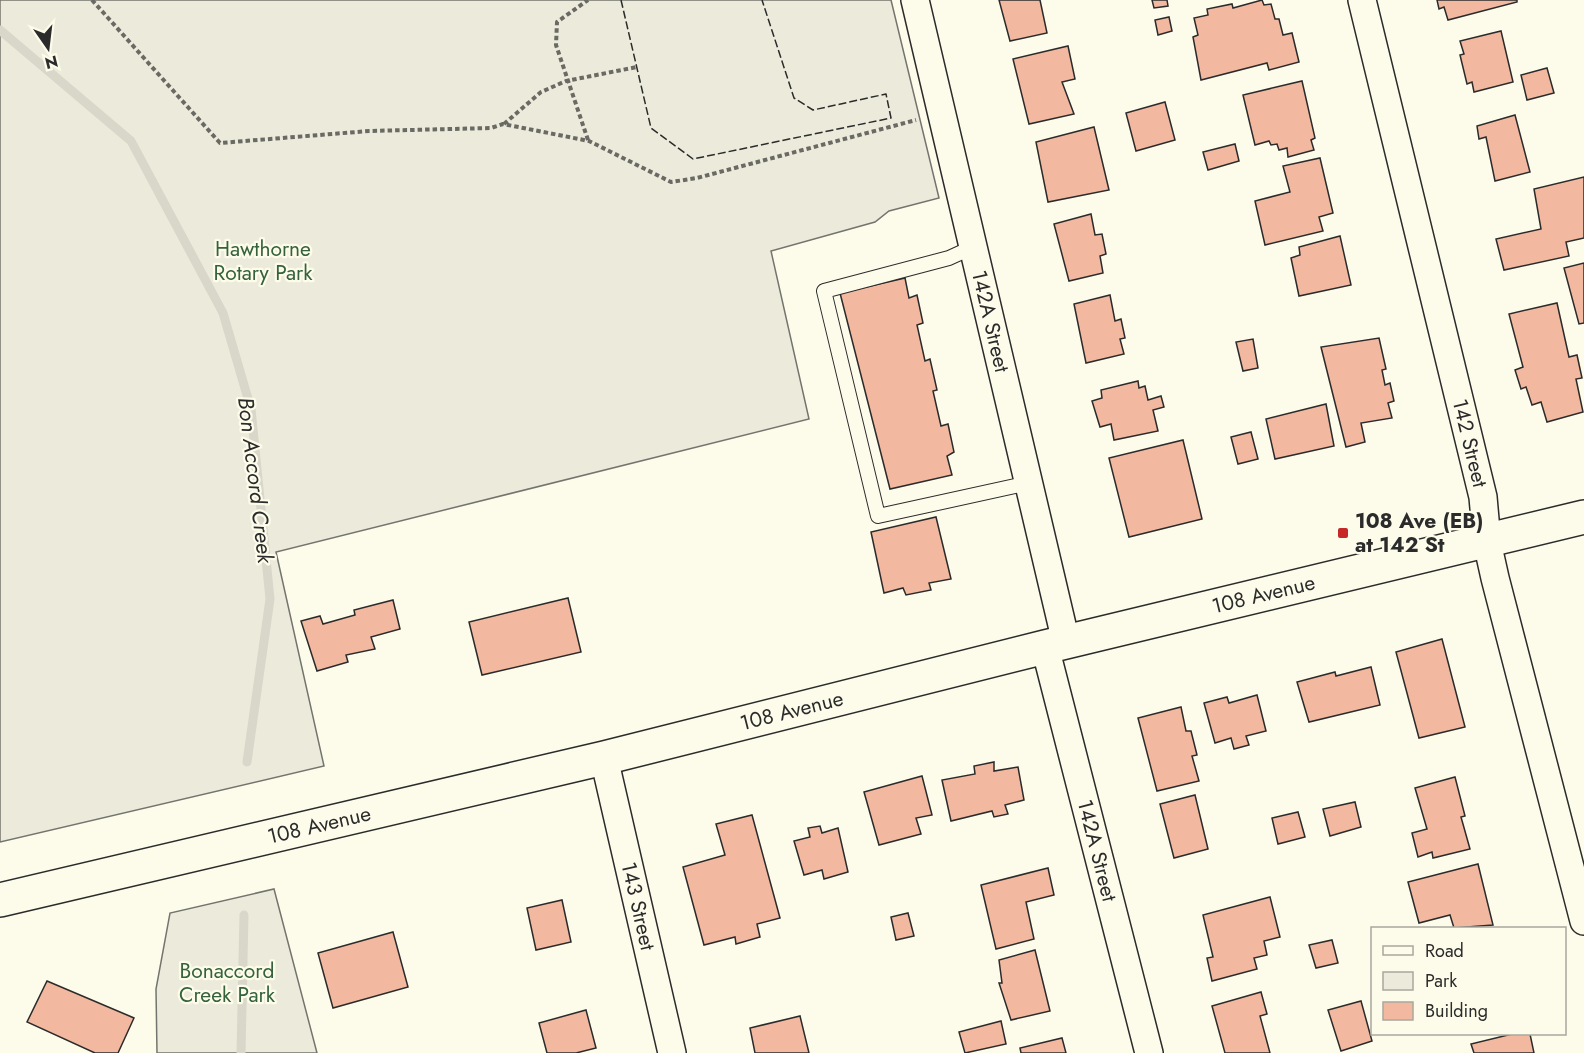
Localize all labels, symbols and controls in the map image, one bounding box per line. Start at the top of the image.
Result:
north arrow [18,18,78,78]
text: N [43,49,60,75]
park label: Hawthorne Rotary Park [213,234,313,288]
street label: 142A Street [964,267,1017,375]
water label: Bon Accord Creek [230,395,282,566]
street label: 142 Street [1445,396,1495,490]
place label: 108 Ave (EB) at 142 St [1355,506,1483,560]
marker: 108 Ave (EB) at 142 St [1336,526,1350,540]
street label: 108 Avenue [1209,567,1318,621]
street label: 108 Avenue [737,683,847,738]
street label: 142A Street [1070,796,1125,905]
street label: 108 Avenue [265,798,374,852]
street label: 143 Street [613,859,663,953]
legend [1371,927,1566,1035]
text: Road [1425,938,1464,964]
park label: Bonaccord Creek Park [179,956,276,1010]
text: Park [1425,968,1457,994]
text: Building [1425,998,1488,1024]

